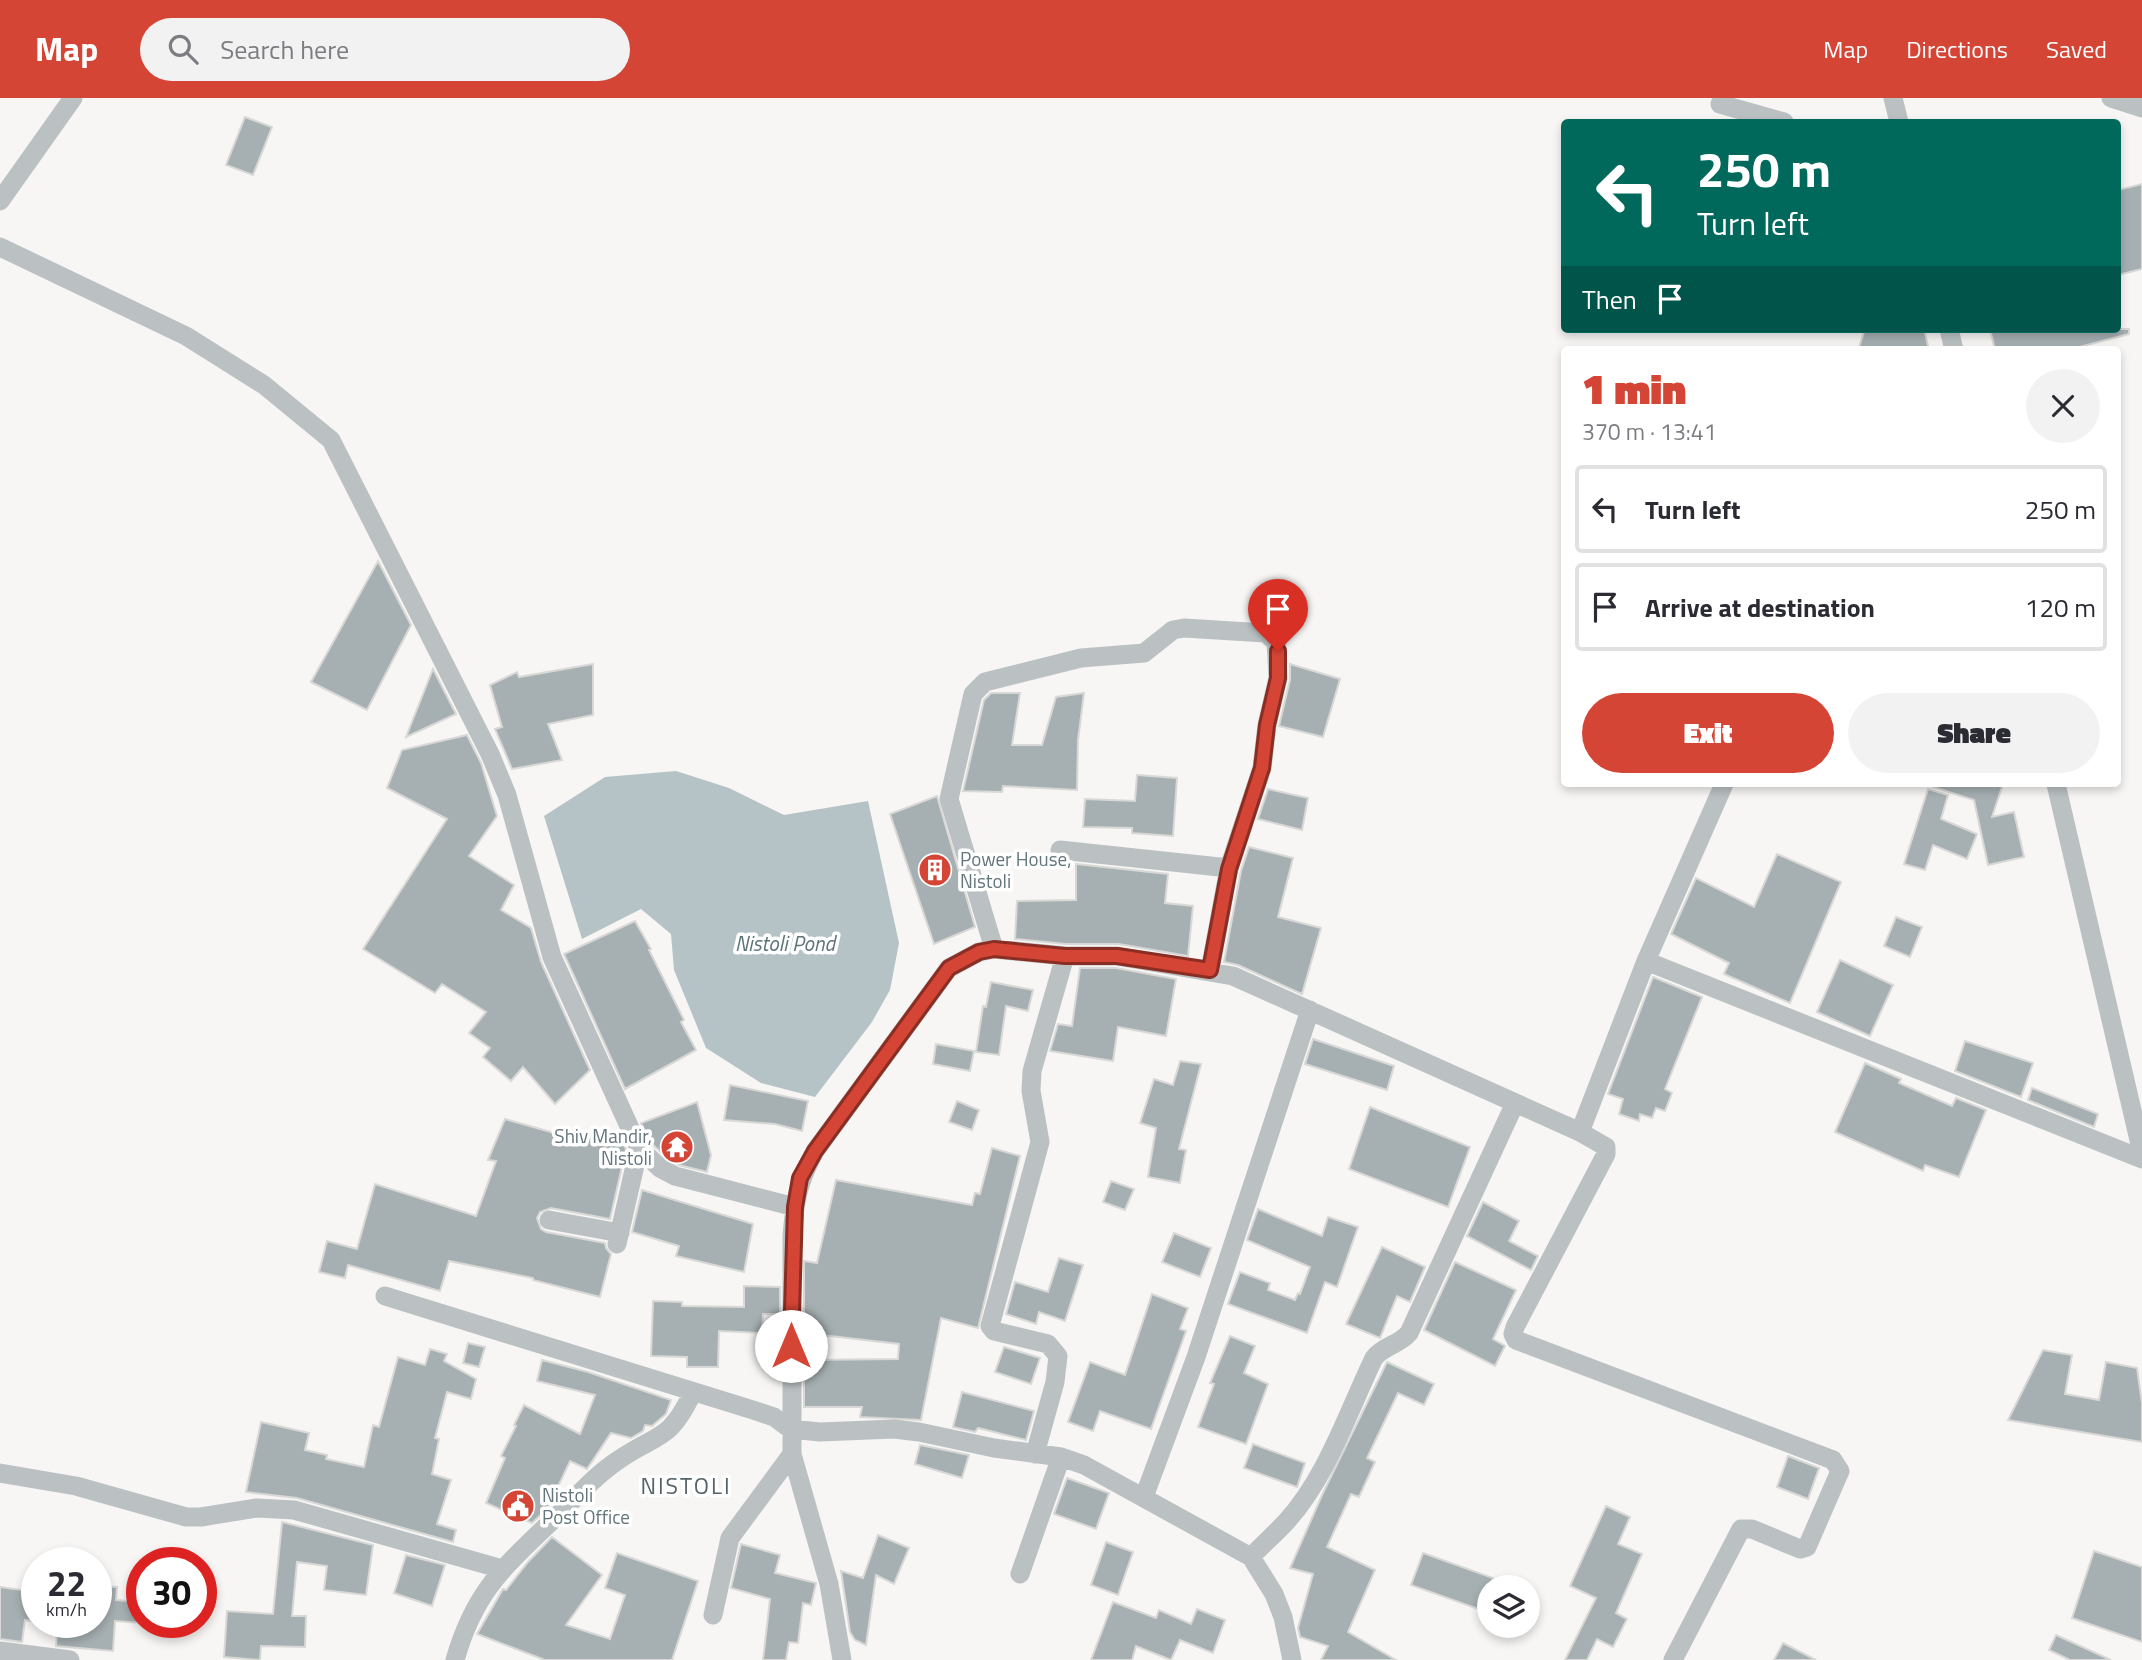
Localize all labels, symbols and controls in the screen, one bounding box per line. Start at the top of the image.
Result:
search box [140,18,630,81]
text: Map [35,24,98,74]
icon: search [164,30,202,68]
text: Search here [220,30,349,69]
text: Map [1823,31,1868,67]
text: Directions [1906,31,2008,67]
text: Saved [2046,31,2107,67]
text: 250 m [1697,131,1831,206]
icon: left [1582,147,1673,238]
text: Turn left [1697,199,1809,247]
text: Then [1582,280,1637,319]
icon: arrive [1651,280,1689,318]
text: 1 min [1582,356,1686,420]
button: close [2026,369,2100,443]
text: 370 m · 13:41 [1582,414,1717,449]
icon: left [1586,490,1624,528]
text: Turn left [1645,490,1740,529]
text: 250 m [2025,490,2096,529]
pin [1248,579,1308,651]
icon: arrive [1586,588,1624,626]
text: Arrive at destination [1645,588,1875,627]
text: 120 m [2025,588,2096,627]
icon: arrive [1259,590,1297,628]
button: Exit [1582,693,1834,773]
button: Share [1848,693,2100,773]
place label: Power House, Nistoli [960,844,1071,895]
building icon: Power House, Nistoli [916,851,954,889]
water label: Nistoli Pond [735,927,837,959]
place label: Shiv Mandir, Nistoli [554,1121,652,1172]
temple icon: Shiv Mandir, Nistoli [658,1128,696,1166]
position arrow [754,1309,828,1383]
district label: NISTOLI [640,1468,732,1503]
place label: Nistoli Post Office [542,1480,630,1531]
public building icon: Nistoli Post Office [499,1487,537,1525]
speed limit sign: 30 [126,1547,217,1638]
text: 22 [47,1556,86,1610]
map controls [1477,1575,1540,1638]
button: layers [1477,1575,1540,1638]
text: km/h [46,1596,87,1623]

